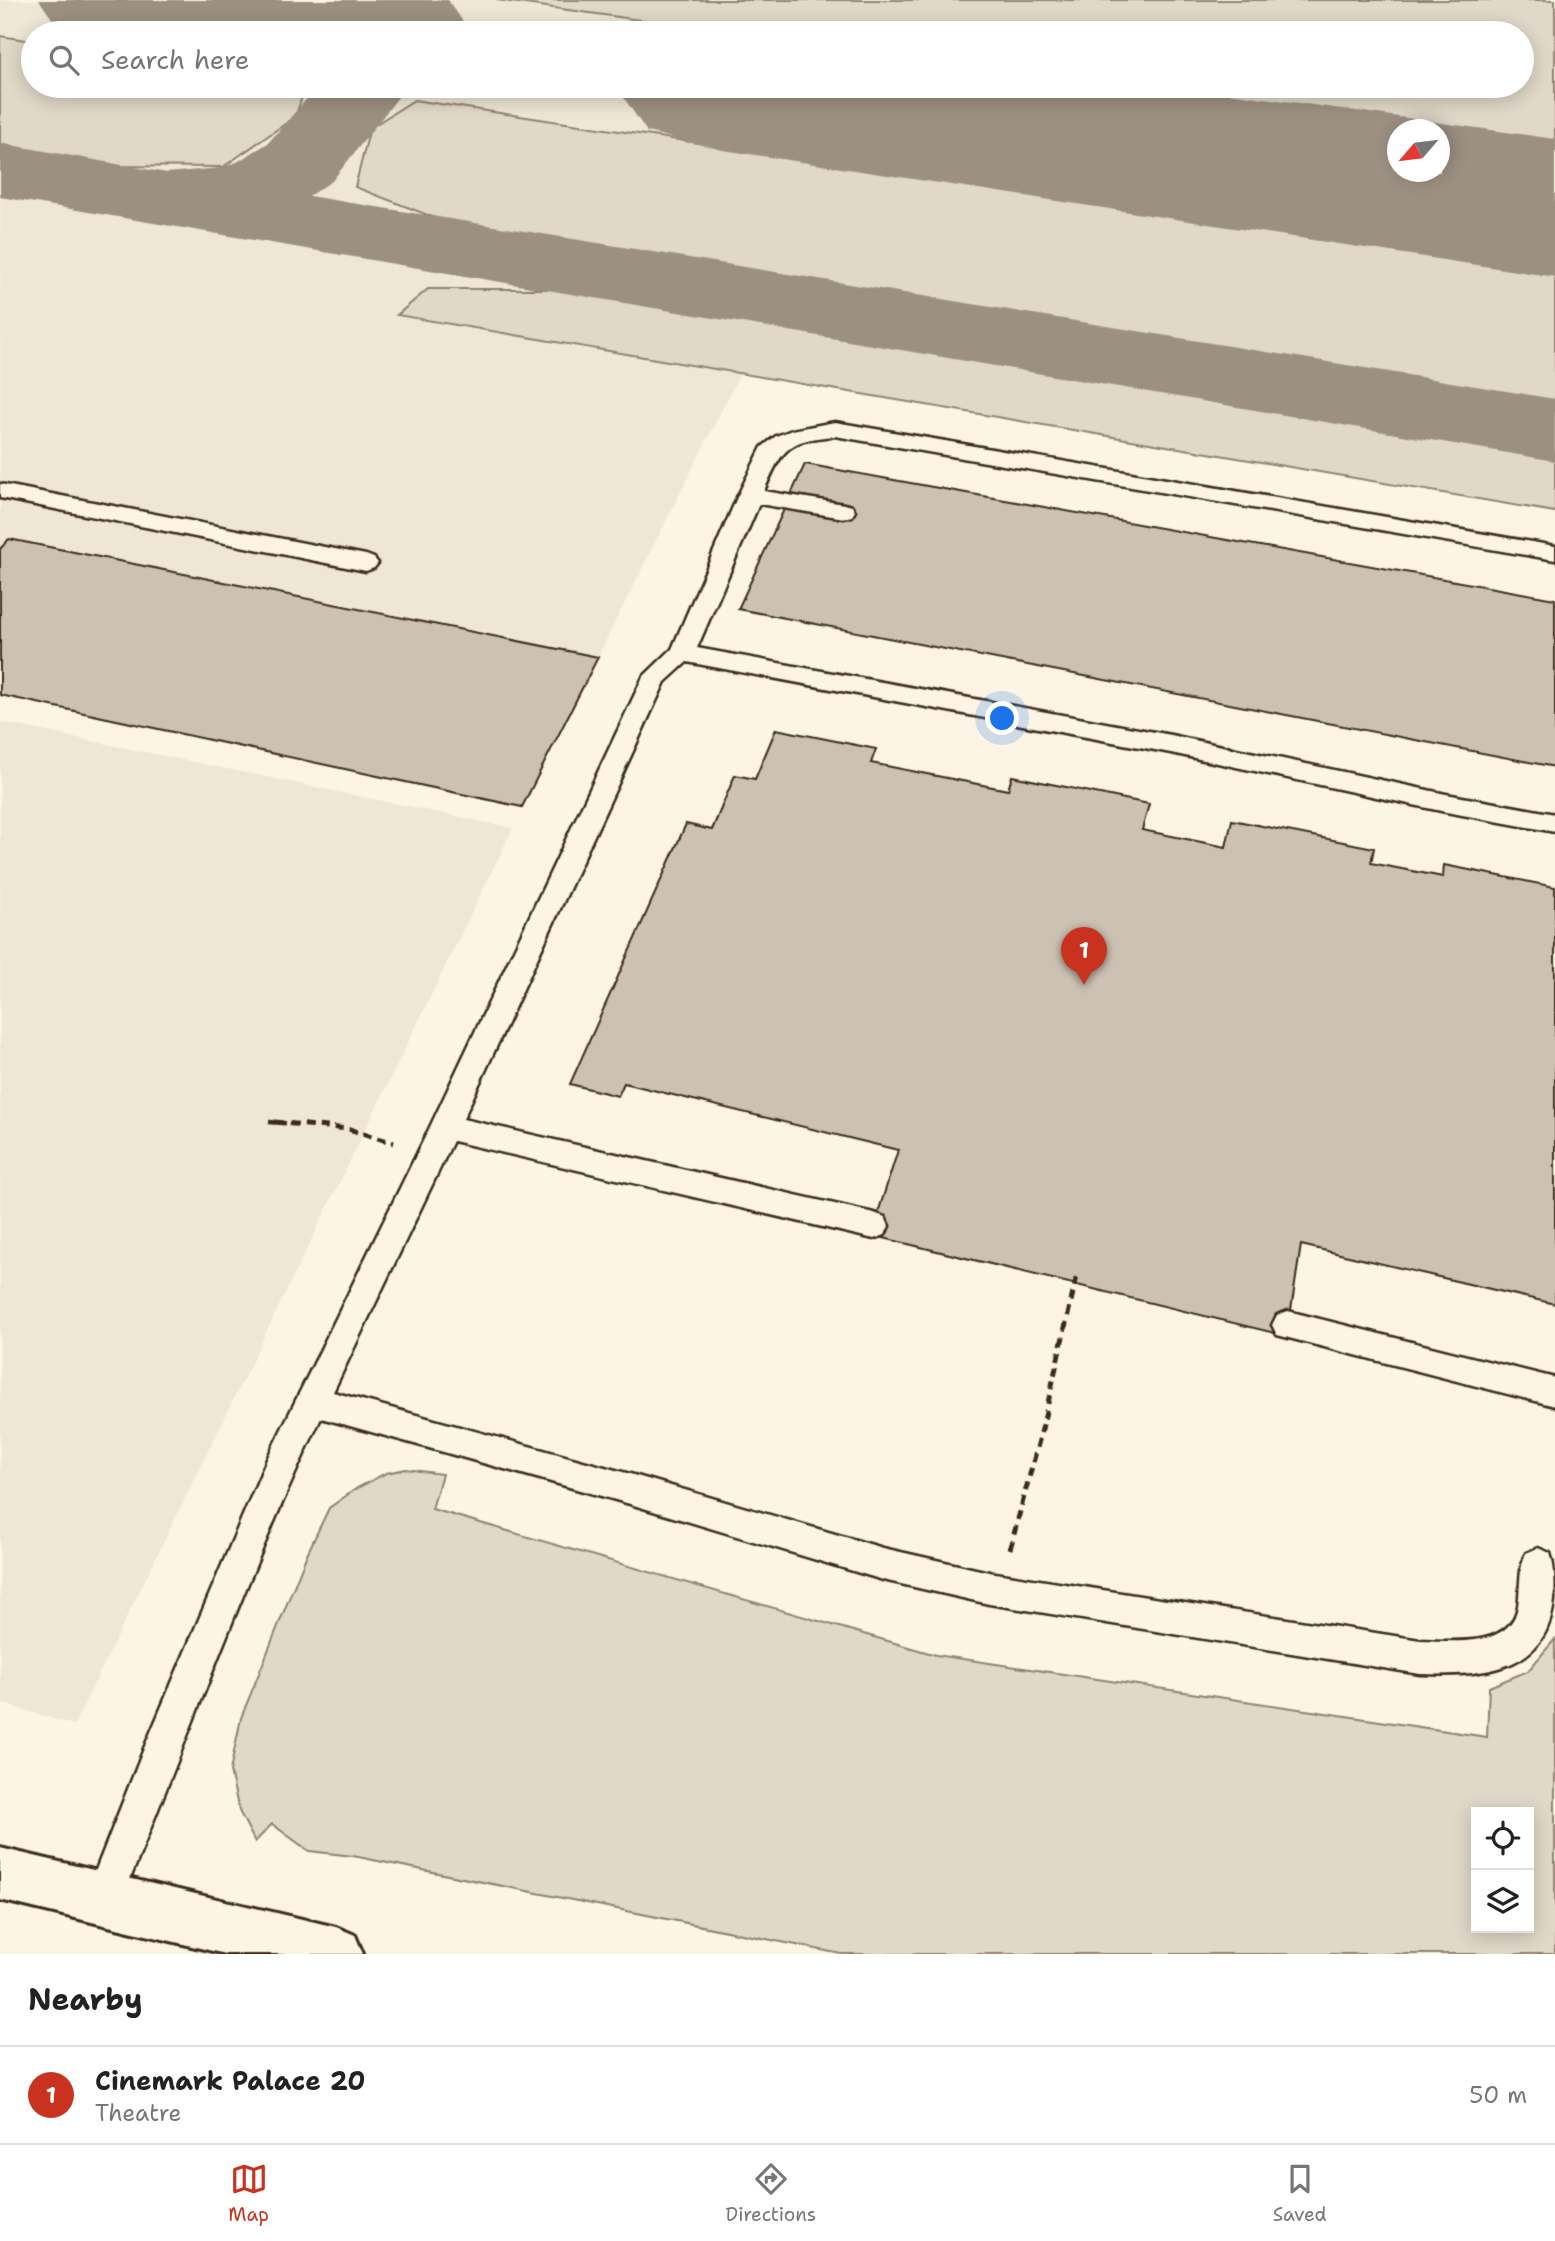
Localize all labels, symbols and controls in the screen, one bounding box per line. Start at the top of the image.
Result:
search box [21,21,1534,98]
icon: search [45,41,83,79]
text: Search here [101,42,250,77]
north arrow [1387,119,1450,182]
your location [985,701,1019,735]
pin: 1 [1061,927,1107,985]
map controls [1471,1807,1534,1933]
button: locate [1471,1807,1534,1870]
button: layers [1471,1870,1534,1933]
text: Nearby [28,1979,143,2020]
text: Cinemark Palace 20 [95,2063,366,2098]
text: 1 [46,2080,56,2110]
text: 50 m [1469,2080,1527,2110]
text: Theatre [95,2098,182,2128]
tab: Map [228,2160,269,2227]
tab: Directions [726,2160,816,2227]
tab: Saved [1273,2160,1327,2227]

